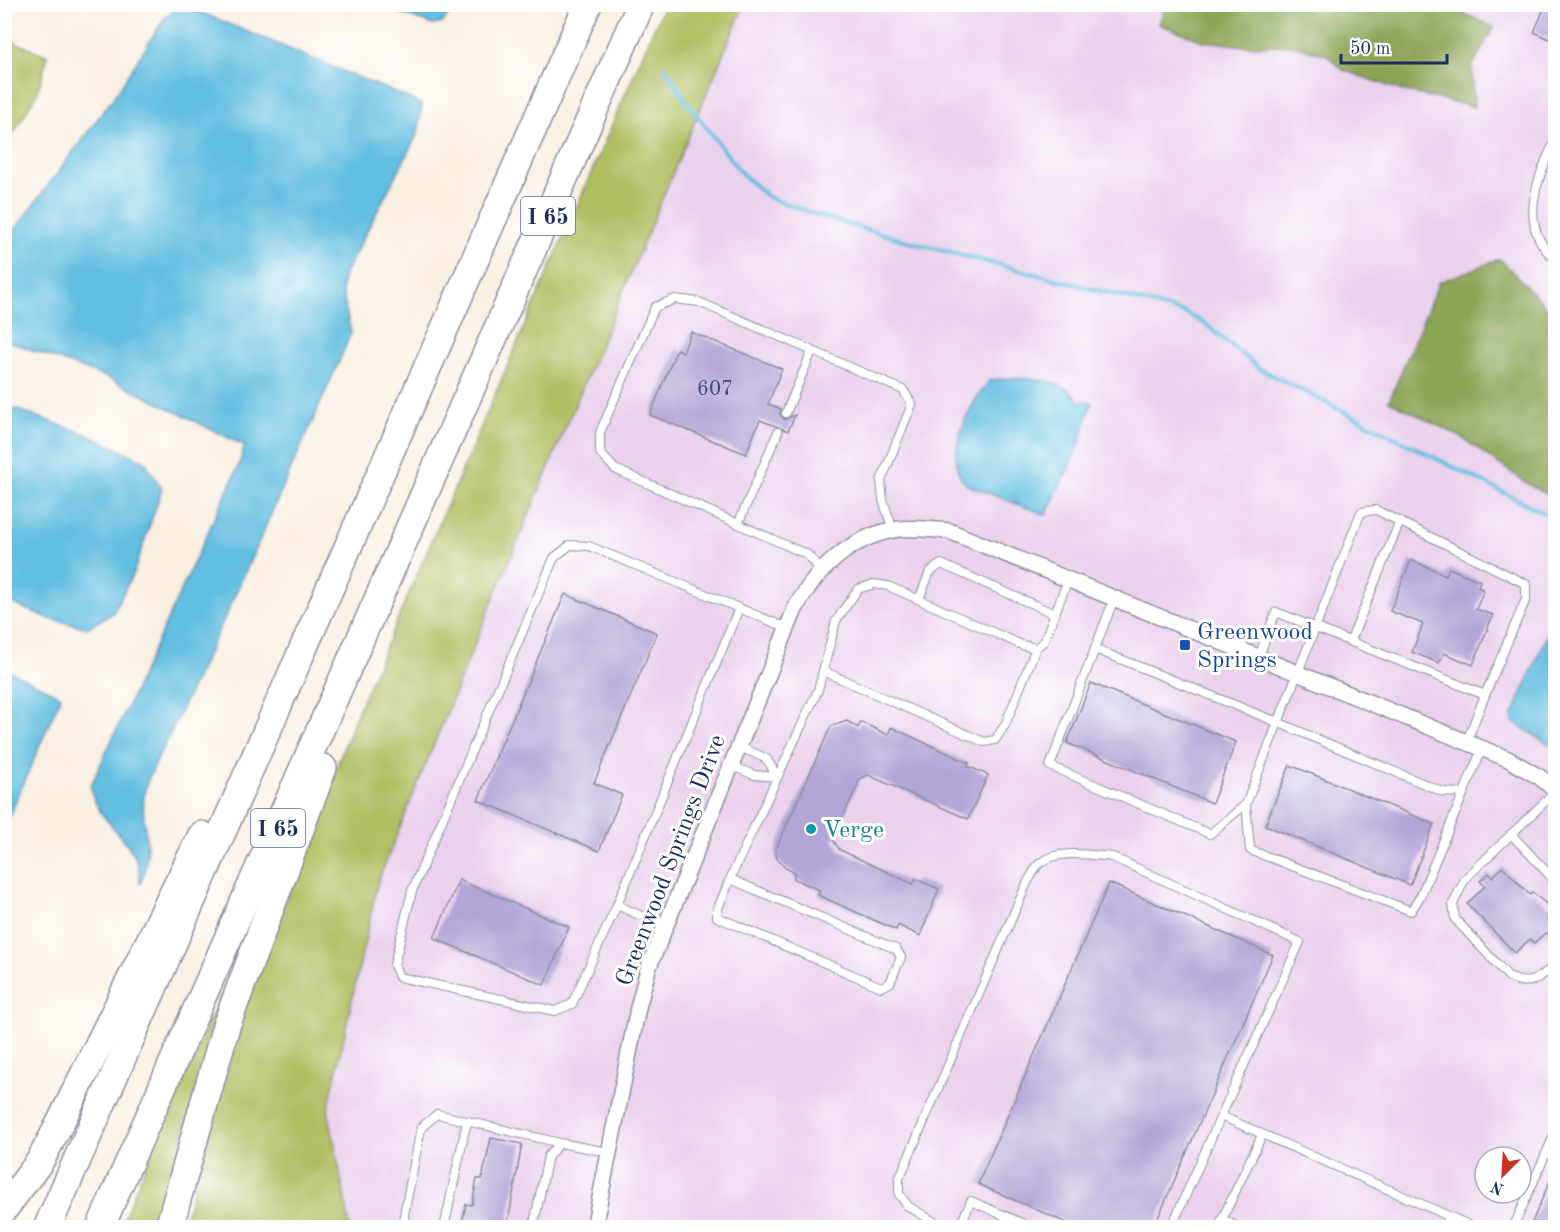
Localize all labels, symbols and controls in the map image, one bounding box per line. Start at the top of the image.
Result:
scale bar [1341,27,1448,65]
text: 50 m [1350,40,1390,58]
road number: I 65 [521,197,575,235]
house number: 607 [697,379,733,400]
place label: Greenwood Springs [1197,621,1313,673]
marker: Greenwood Springs [1178,638,1192,652]
street label: Greenwood Springs Drive [613,732,731,990]
road number: I 65 [251,809,305,847]
place label: Verge [823,819,884,843]
marker: Verge [804,822,818,836]
north arrow [1473,1145,1533,1205]
text: N [1488,1177,1507,1197]

